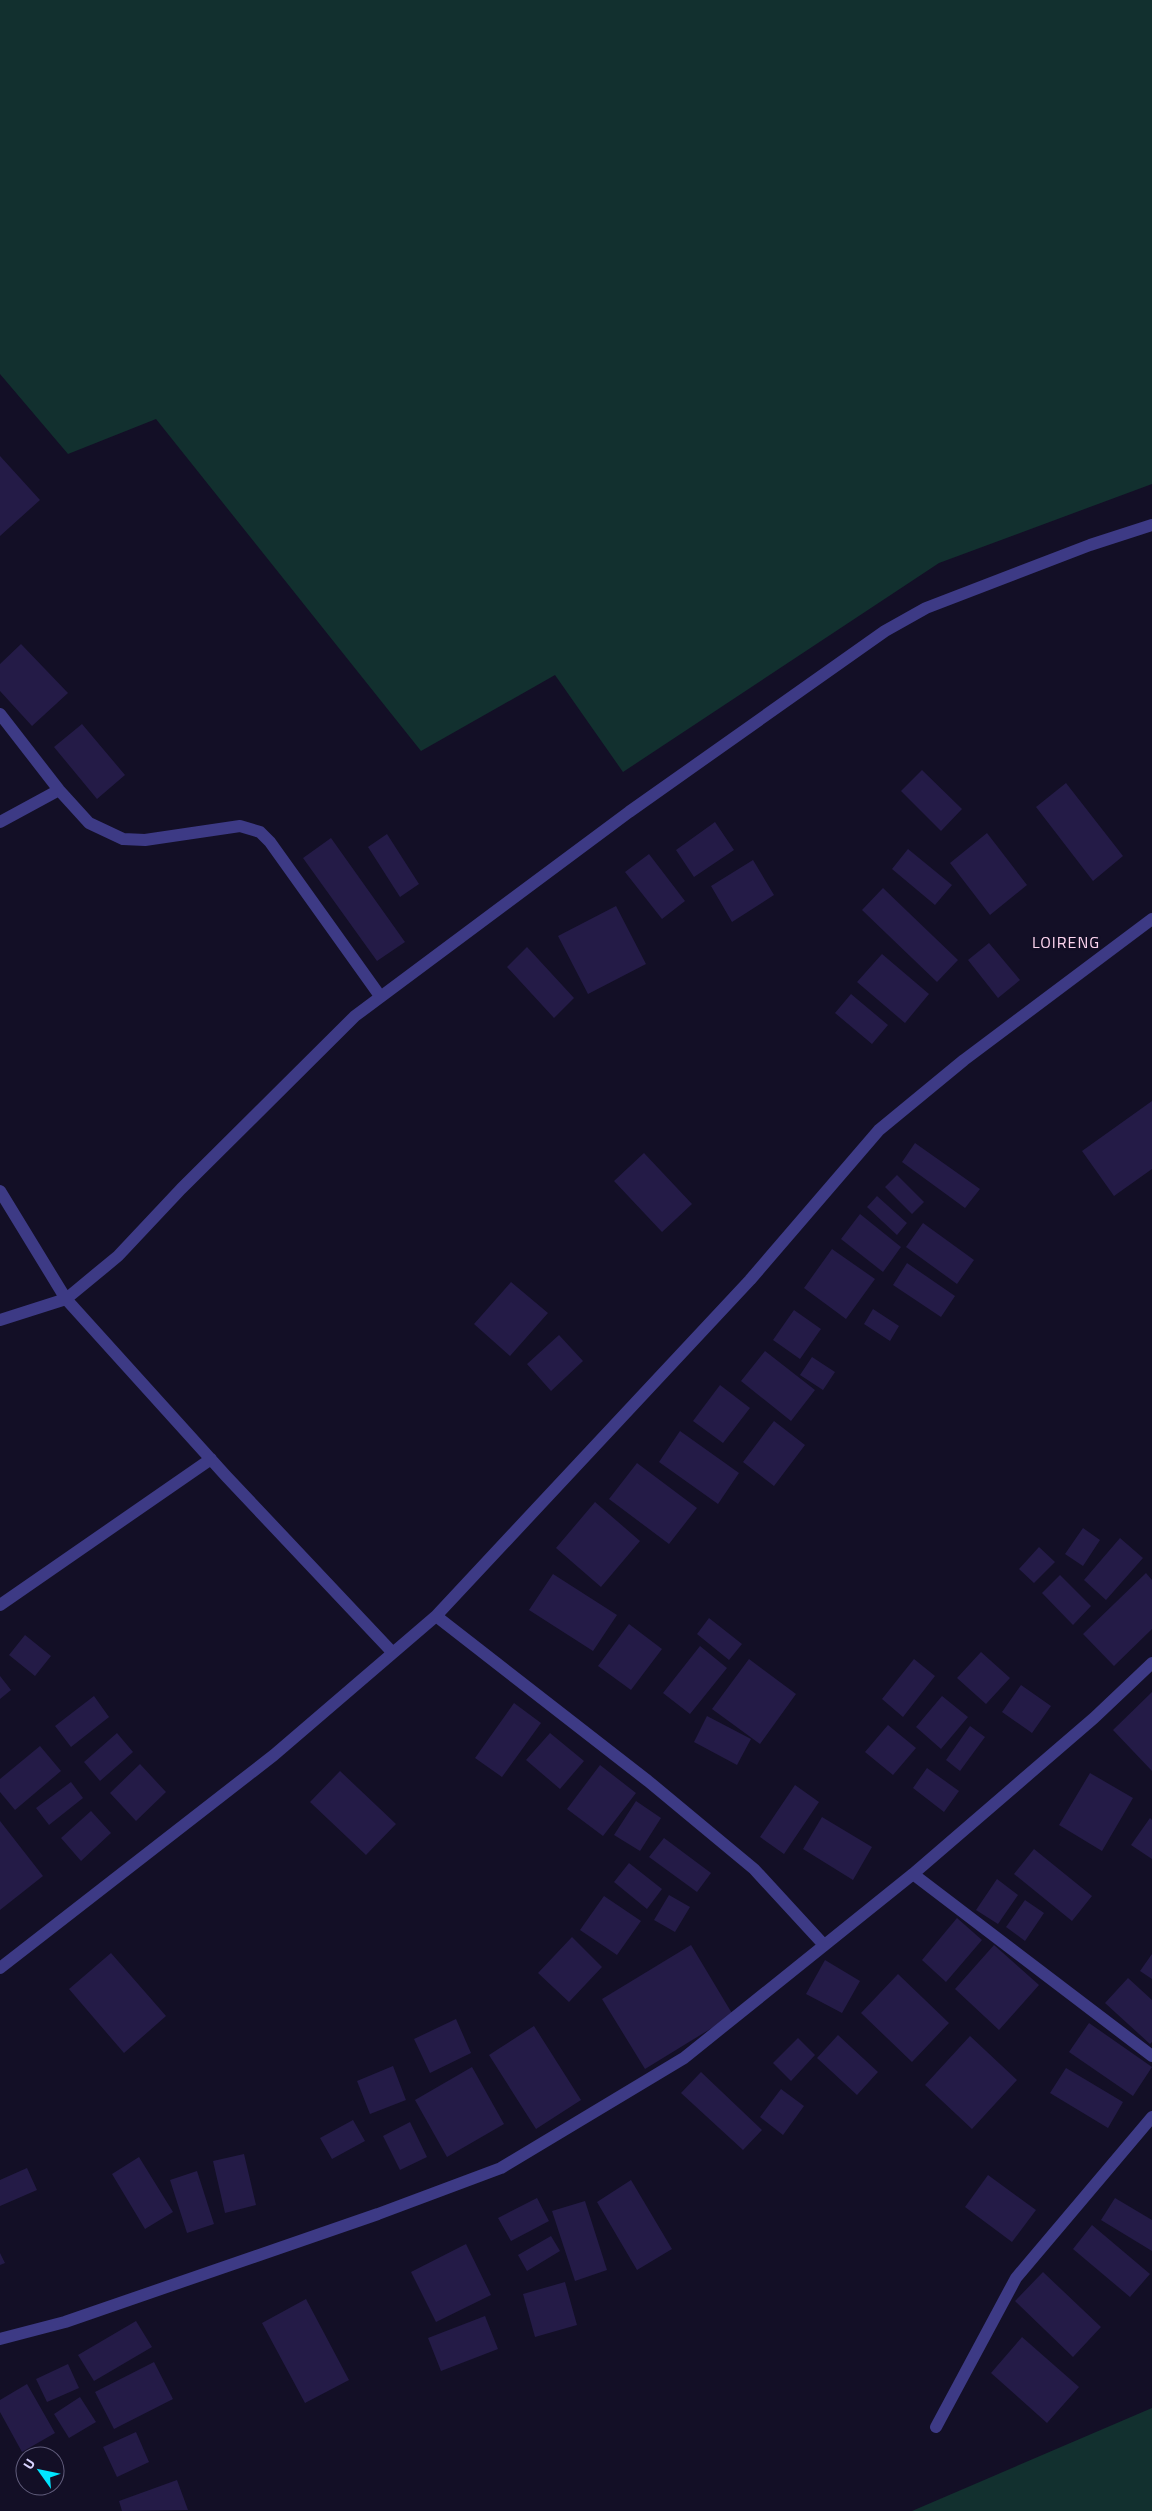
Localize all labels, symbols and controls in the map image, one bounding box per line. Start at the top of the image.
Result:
district label: LOIRENG [1032,930,1100,954]
north arrow [15,2446,65,2496]
text: U [17,2454,40,2473]

